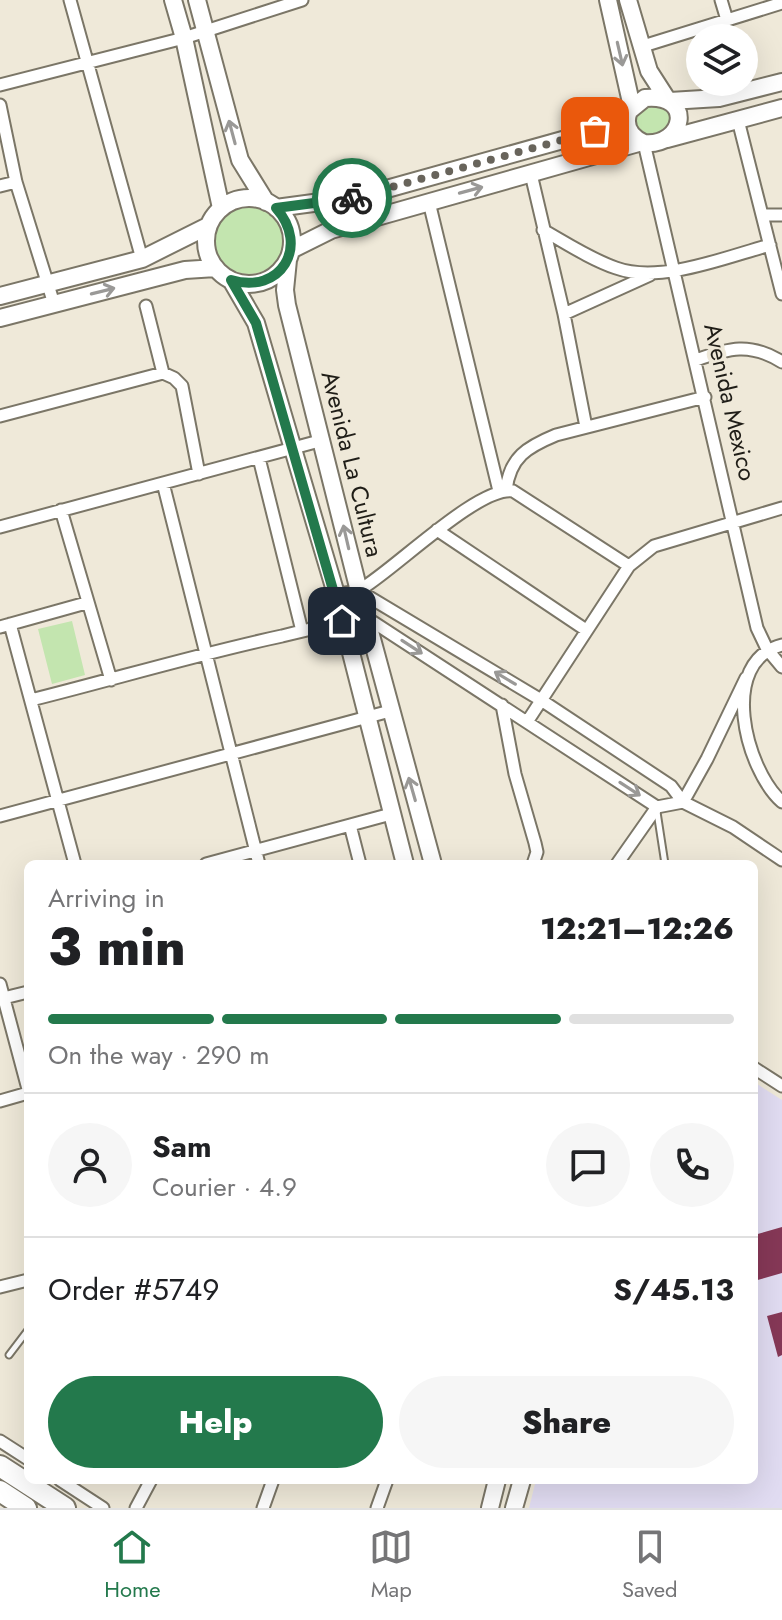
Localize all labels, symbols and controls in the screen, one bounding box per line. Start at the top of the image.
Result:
map controls [686,24,758,96]
button: layers [686,24,758,96]
one-way arrow [613,40,628,66]
pin [561,97,629,165]
icon: bag [573,109,617,153]
one-way arrow [224,120,239,146]
courier [312,158,392,238]
icon: bike [330,176,374,220]
one-way arrow [457,182,483,197]
one-way arrow [89,283,115,298]
street label: Avenida Mexico [695,320,766,484]
street label: Avenida La Cultura [312,367,393,561]
one-way arrow [338,525,353,551]
pin [308,587,376,655]
icon: home [320,599,364,643]
one-way arrow [400,640,423,656]
one-way arrow [494,670,517,686]
one-way arrow [404,776,419,802]
one-way arrow [618,781,640,797]
text: Arriving in [48,879,165,917]
text: 12:21–12:26 [540,907,734,950]
text: 3 min [48,909,186,985]
text: On the way · 290 m [48,1036,269,1074]
button: person [48,1123,132,1207]
button: chat [546,1123,630,1207]
button: phone [650,1123,734,1207]
text: Sam [152,1125,212,1168]
text: Courier · 4.9 [152,1168,297,1206]
text: Order #5749 [48,1268,219,1311]
text: S/45.13 [613,1268,734,1311]
button: Help [48,1376,383,1468]
button: Share [399,1376,734,1468]
tab: Home [104,1525,161,1605]
tab: Map [369,1525,413,1605]
tab: Saved [622,1525,678,1605]

